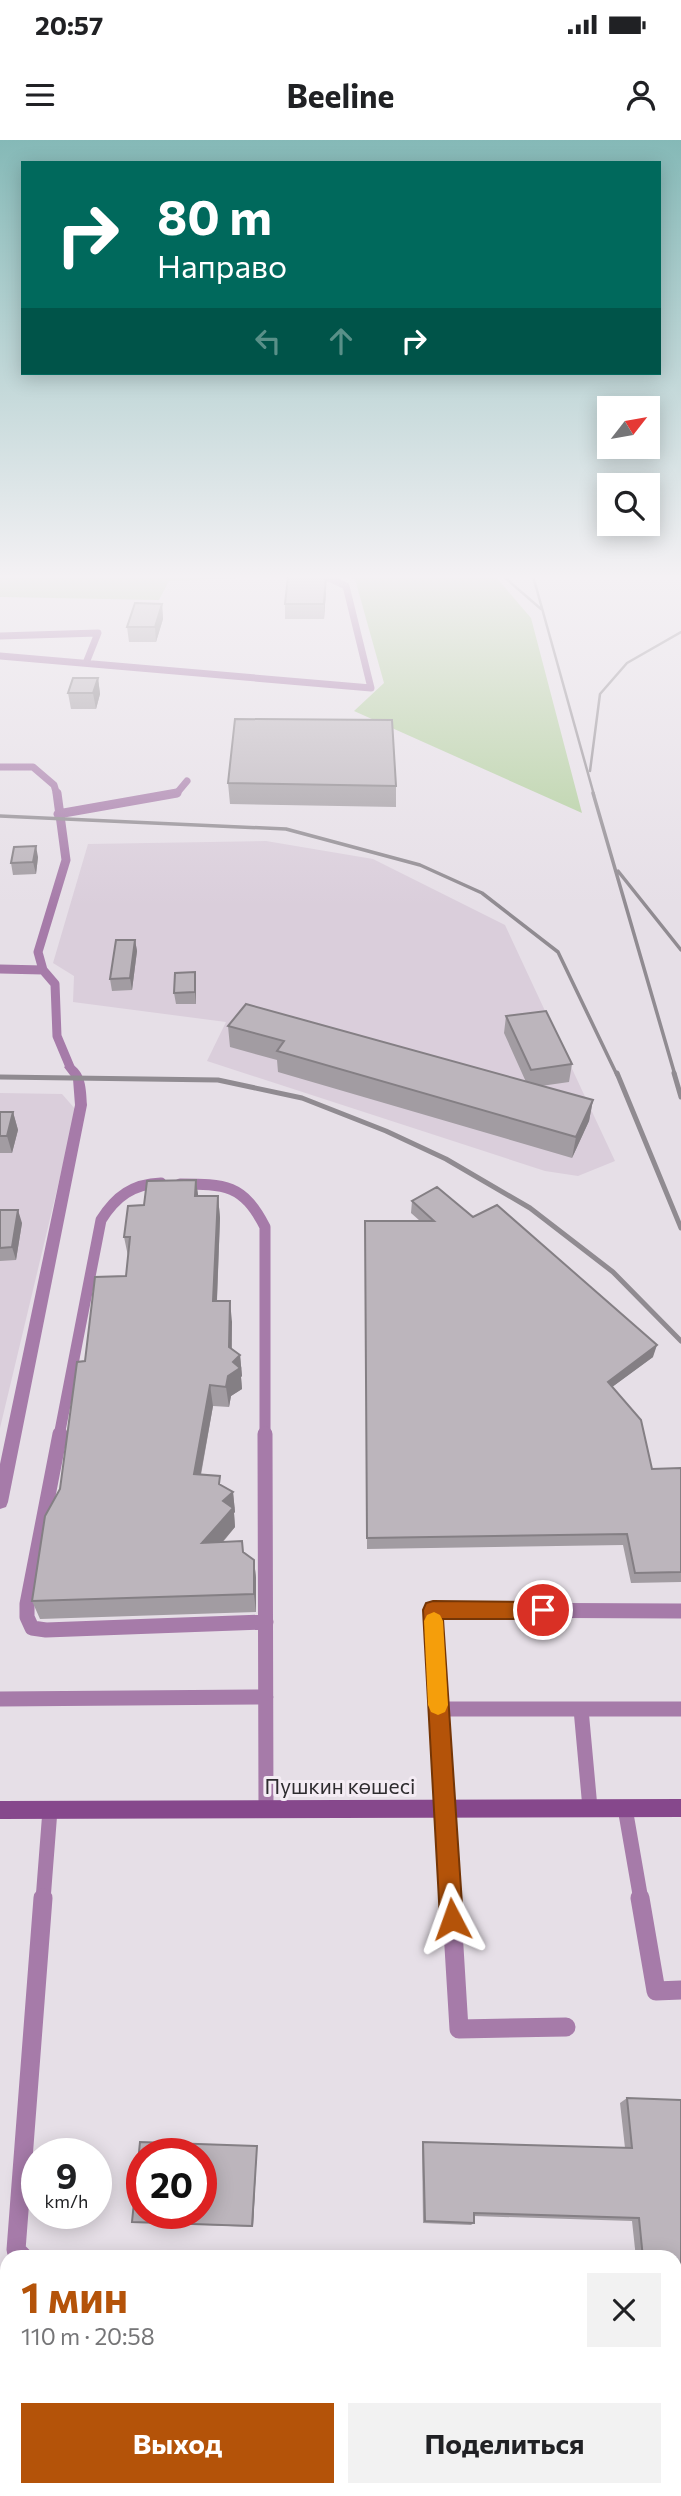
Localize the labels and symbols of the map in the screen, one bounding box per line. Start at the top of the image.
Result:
north arrow [597,396,660,458]
pin [513,1580,573,1640]
street label: Пушкин көшесі [265,1773,415,1798]
position arrow [415,1882,489,1956]
speed limit sign: 20 [126,2138,217,2229]

